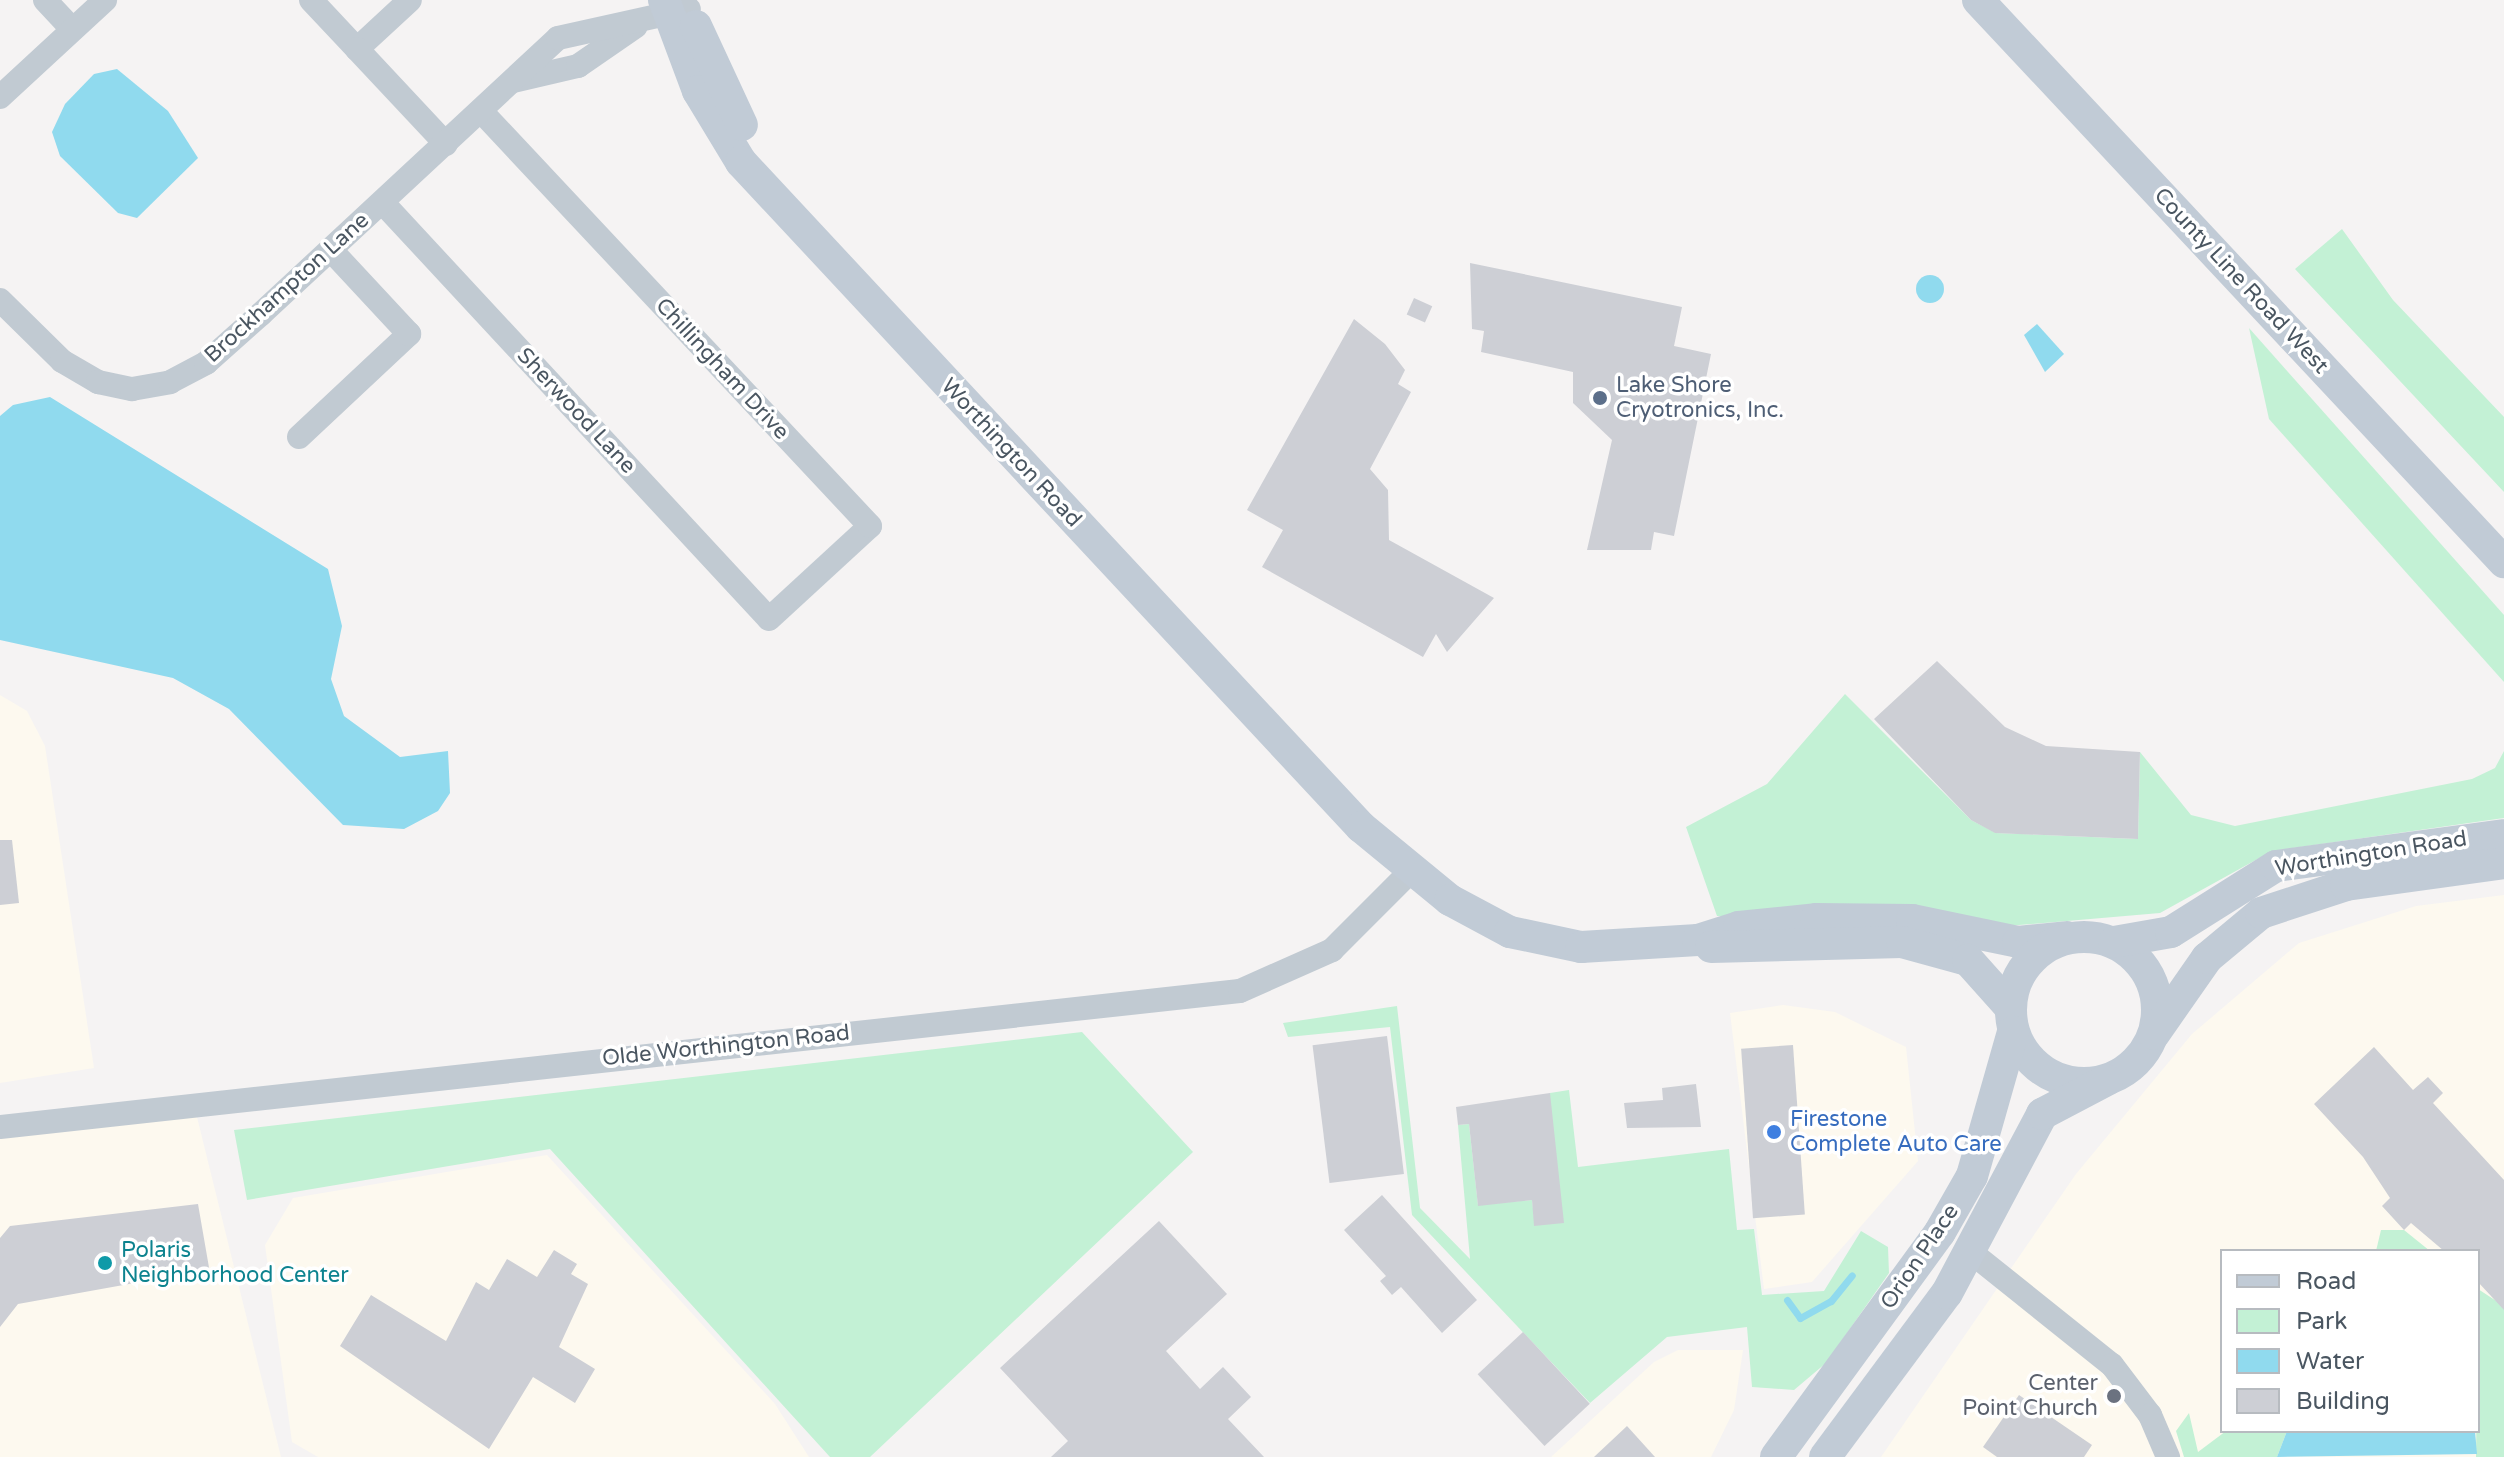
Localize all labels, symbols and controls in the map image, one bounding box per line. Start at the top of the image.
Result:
street label: County Line Road West [2148,183,2334,379]
street label: Brockhampton Lane [200,207,374,369]
street label: Chillingham Drive [650,293,794,445]
street label: Sherwood Lane [511,343,641,479]
place label: Lake Shore Cryotronics, Inc. [1616,372,1784,424]
street label: Worthington Road [935,373,1087,533]
marker: Lake Shore Cryotronics, Inc. [1591,389,1609,407]
street label: Worthington Road [2273,826,2469,882]
street label: Olde Worthington Road [601,1020,851,1072]
place label: Firestone Complete Auto Care [1790,1106,2002,1158]
marker: Firestone Complete Auto Care [1765,1123,1783,1141]
street label: Orion Place [1875,1200,1965,1314]
place label: Polaris Neighborhood Center [121,1237,349,1288]
legend [2220,1249,2480,1433]
marker: Polaris Neighborhood Center [96,1254,114,1272]
text: Road [2296,1267,2356,1296]
text: Park [2296,1307,2347,1336]
text: Water [2296,1347,2364,1376]
place label: Center Point Church [1962,1370,2098,1422]
marker: Center Point Church [2105,1387,2123,1405]
text: Building [2296,1387,2390,1416]

